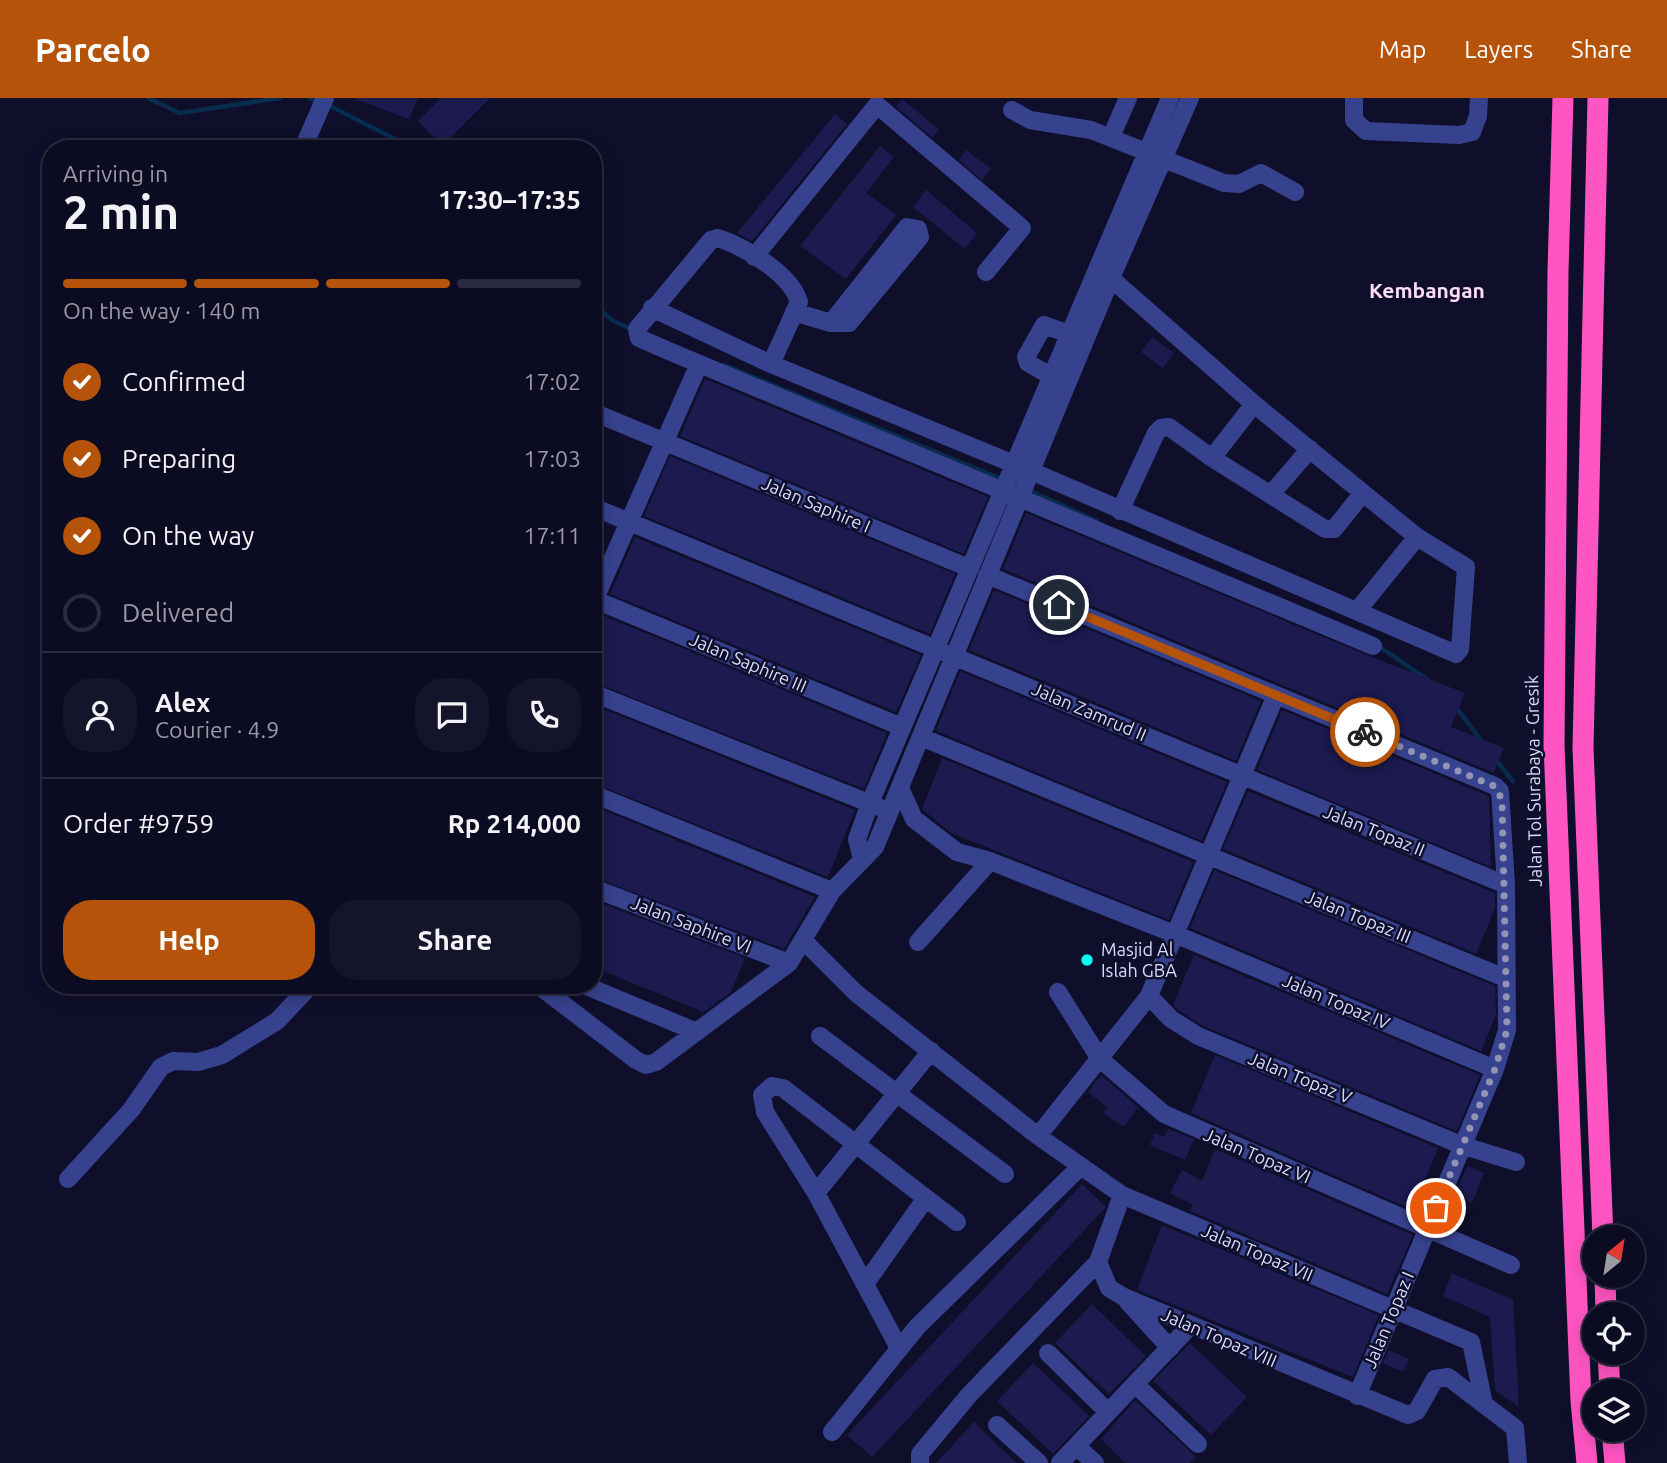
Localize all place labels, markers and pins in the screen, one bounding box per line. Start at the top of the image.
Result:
pin [1029,575,1089,635]
place label: Masjid Al Islah GBA [1101,939,1177,980]
marker: Masjid Al Islah GBA [1079,952,1095,968]
pin [1406,1178,1466,1238]

